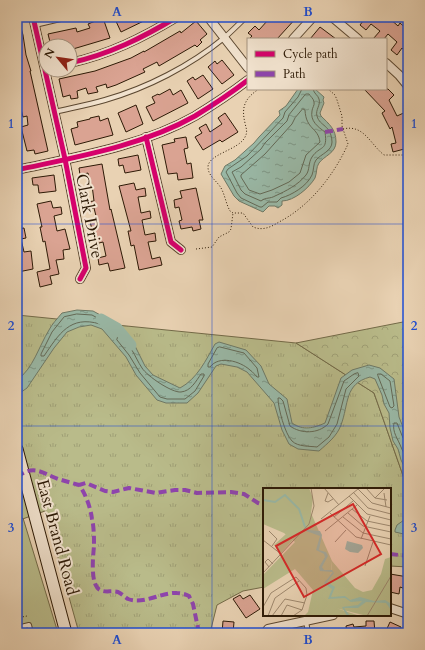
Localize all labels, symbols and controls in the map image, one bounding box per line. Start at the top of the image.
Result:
text: A [112,3,122,21]
text: B [303,3,313,21]
north arrow [38,38,78,78]
legend [247,38,387,90]
text: N [41,45,59,61]
text: Cycle path [283,46,338,62]
text: Path [283,66,306,82]
text: 1 [8,115,14,133]
text: 1 [411,115,417,133]
street label: Clark Drive [70,172,109,260]
text: 2 [8,317,15,335]
text: 2 [411,317,418,335]
street label: East Brand Road [31,477,84,598]
inset map [263,488,391,616]
text: 3 [8,519,15,537]
text: 3 [411,519,418,537]
text: A [112,631,122,649]
text: B [303,631,313,649]

